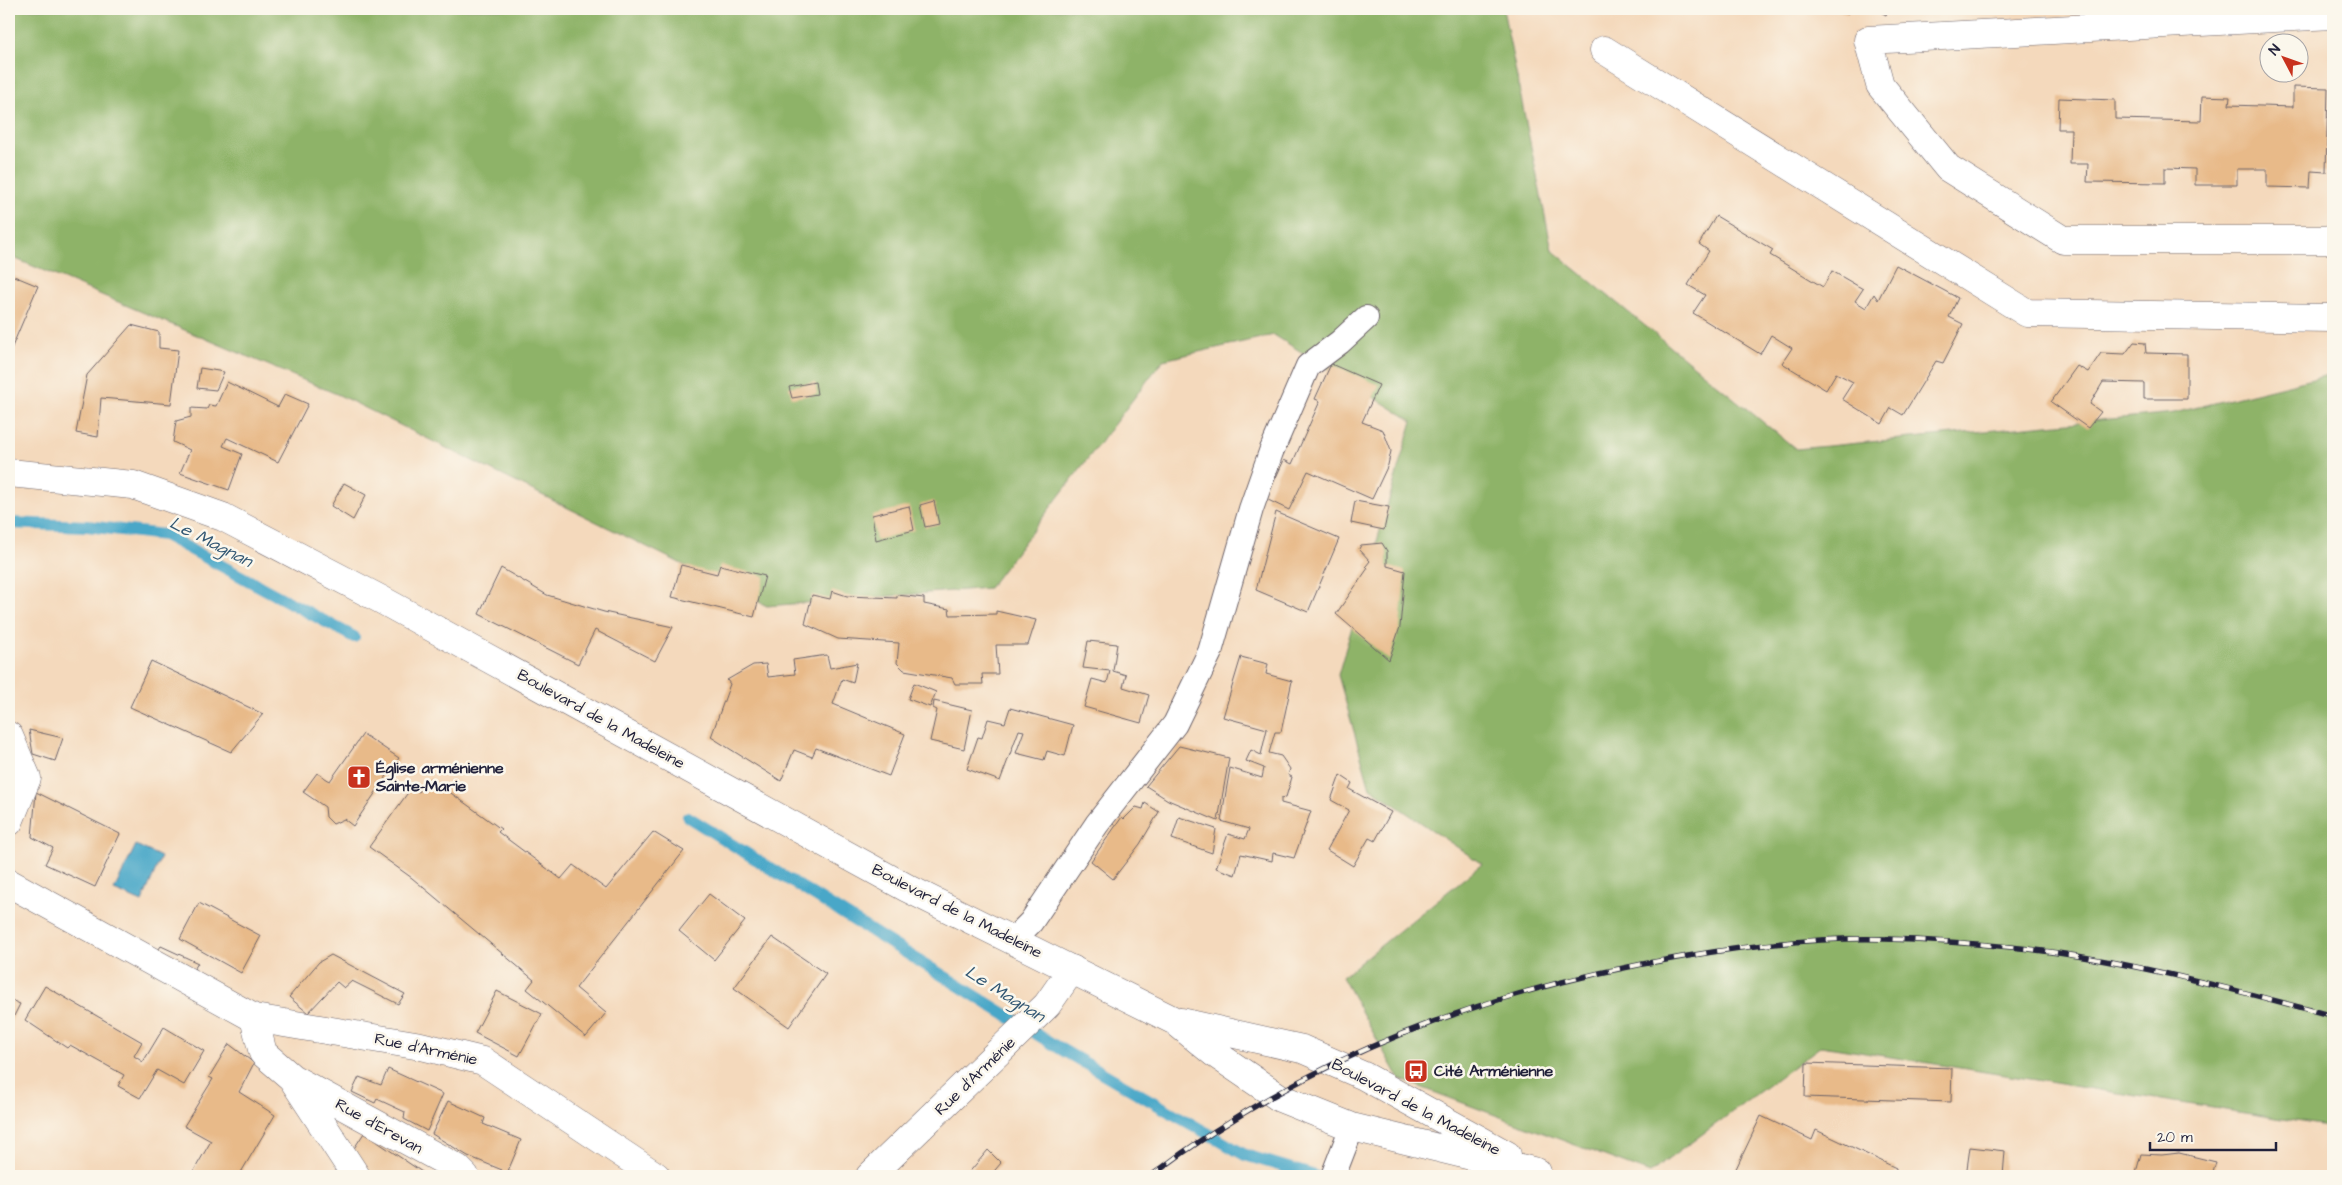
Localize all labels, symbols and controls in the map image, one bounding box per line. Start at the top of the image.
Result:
north arrow [2260,32,2310,82]
text: N [2265,40,2286,60]
water label: Le Magnan [165,510,258,575]
street label: Boulevard de la Madeleine [513,664,689,774]
place label: Église arménienne Sainte-Marie [375,757,504,797]
church icon: Église arménienne Sainte-Marie [346,764,372,790]
street label: Boulevard de la Madeleine [868,858,1046,964]
water label: Le Magnan [960,960,1051,1030]
street label: Rue d'Arménie [373,1027,480,1071]
street label: Rue d'Arménie [930,1031,1021,1120]
street label: Boulevard de la Madeleine [1328,1053,1505,1161]
bus stop icon: Cité Arménienne [1403,1058,1429,1084]
place label: Cité Arménienne [1434,1060,1554,1082]
street label: Rue d'Erevan [331,1093,427,1159]
scale bar [2150,1120,2276,1152]
text: 20 m [2157,1127,2193,1148]

